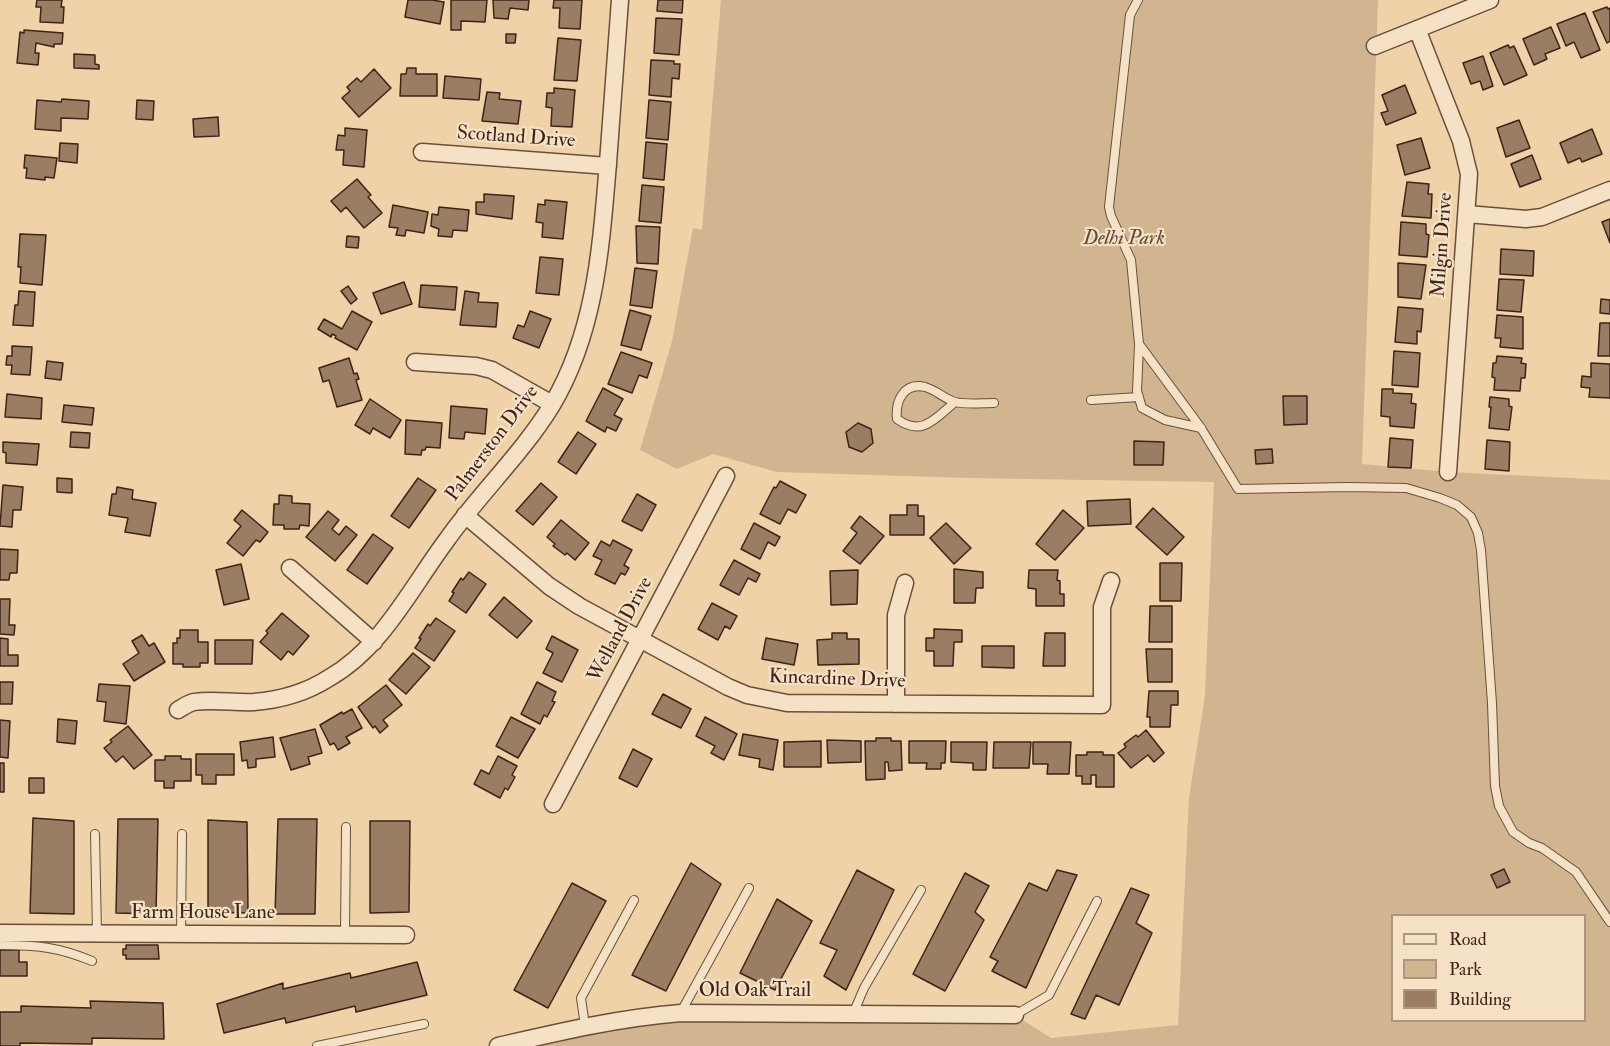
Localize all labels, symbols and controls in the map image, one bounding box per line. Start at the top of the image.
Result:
street label: Scotland Drive [456,122,576,154]
street label: Milgin Drive [1427,192,1459,298]
park label: Delhi Park [1083,228,1165,252]
street label: Palmerston Drive [442,381,544,507]
street label: Welland Drive [583,573,659,687]
street label: Kincardine Drive [768,666,906,694]
street label: Farm House Lane [131,902,275,926]
legend [1391,914,1586,1022]
text: Road [1449,928,1487,951]
text: Park [1449,958,1482,981]
street label: Old Oak Trail [699,980,811,1004]
text: Building [1449,988,1511,1011]

